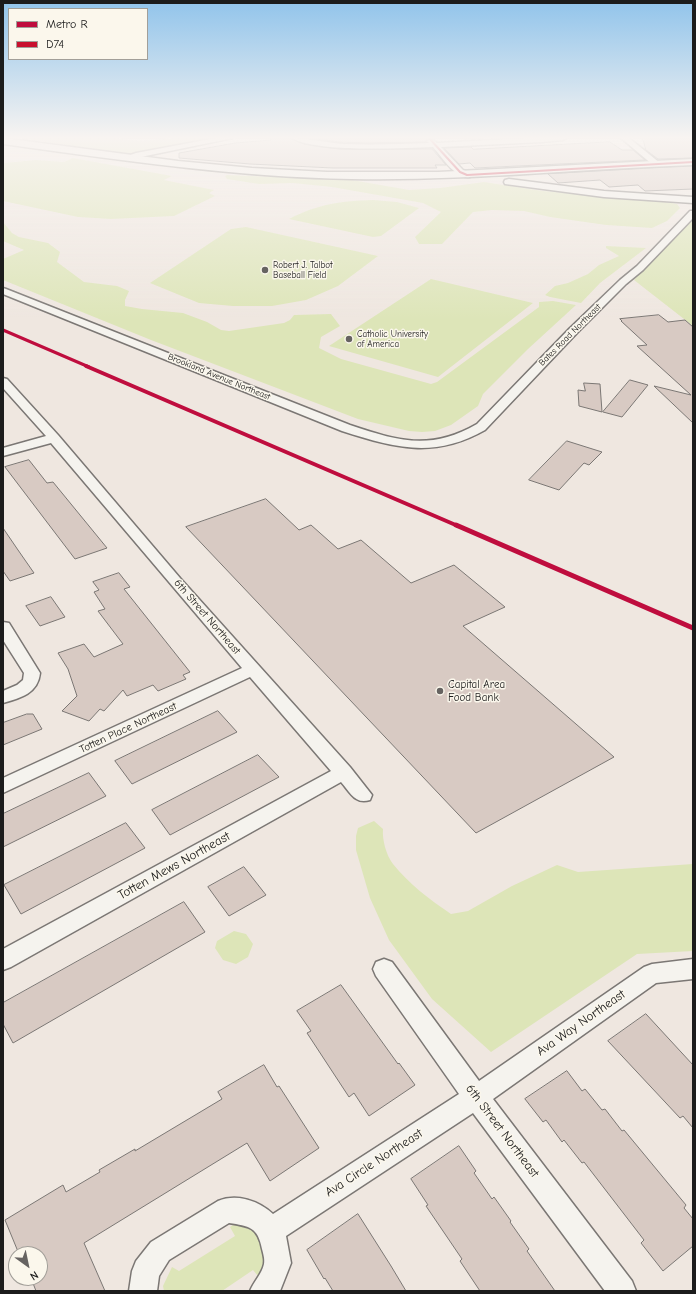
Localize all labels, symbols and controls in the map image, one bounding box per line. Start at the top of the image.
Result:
legend [8,8,148,60]
text: Metro R [46,17,88,31]
text: D74 [46,37,64,51]
place label: Robert J. Talbot Baseball Field [273,260,333,281]
marker: Robert J. Talbot Baseball Field [260,265,270,275]
street label: Bates Road Northeast [537,302,603,368]
place label: Catholic University of America [357,329,428,350]
marker: Catholic University of America [344,334,354,344]
street label: Brookland Avenue Northeast [166,351,272,403]
street label: 6th Street Northeast [171,577,243,657]
place label: Capital Area Food Bank [448,678,505,704]
marker: Capital Area Food Bank [435,686,445,696]
street label: Totten Place Northeast [77,700,179,756]
street label: Totten Mews Northeast [115,829,233,903]
street label: Ava Way Northeast [534,987,628,1059]
street label: 6th Street Northeast [462,1081,542,1181]
street label: Ava Circle Northeast [322,1126,426,1200]
north arrow [8,1246,48,1286]
text: N [28,1268,41,1283]

